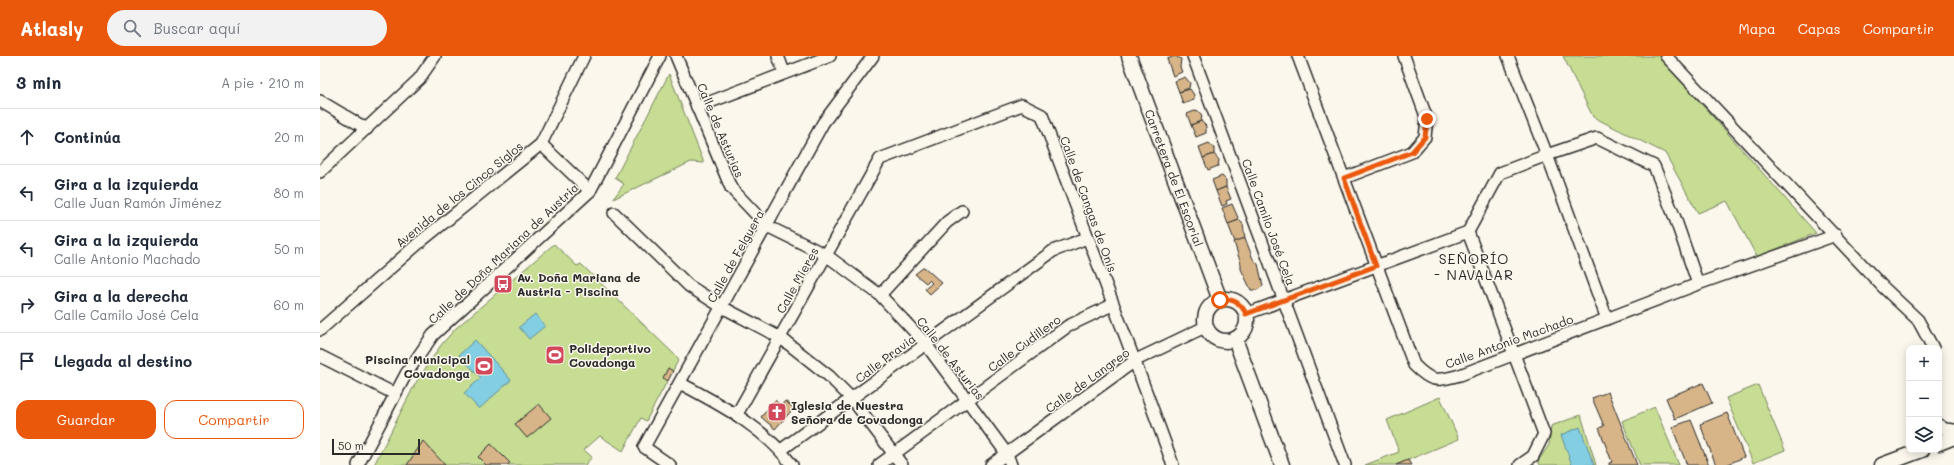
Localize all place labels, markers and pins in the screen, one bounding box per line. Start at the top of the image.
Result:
place label: Av. Doña Mariana de Austria - Piscina [517,269,641,299]
bus stop icon: Av. Doña Mariana de Austria - Piscina [492,273,514,295]
place label: Polideportivo Covadonga [569,340,651,370]
sports icon: Polideportivo Covadonga [544,344,566,366]
place label: Piscina Municipal Covadonga [365,351,470,381]
sports icon: Piscina Municipal Covadonga [473,355,495,377]
place label: Iglesia de Nuestra Señora de Covadonga [791,397,923,427]
church icon: Iglesia de Nuestra Señora de Covadonga [766,401,788,423]

